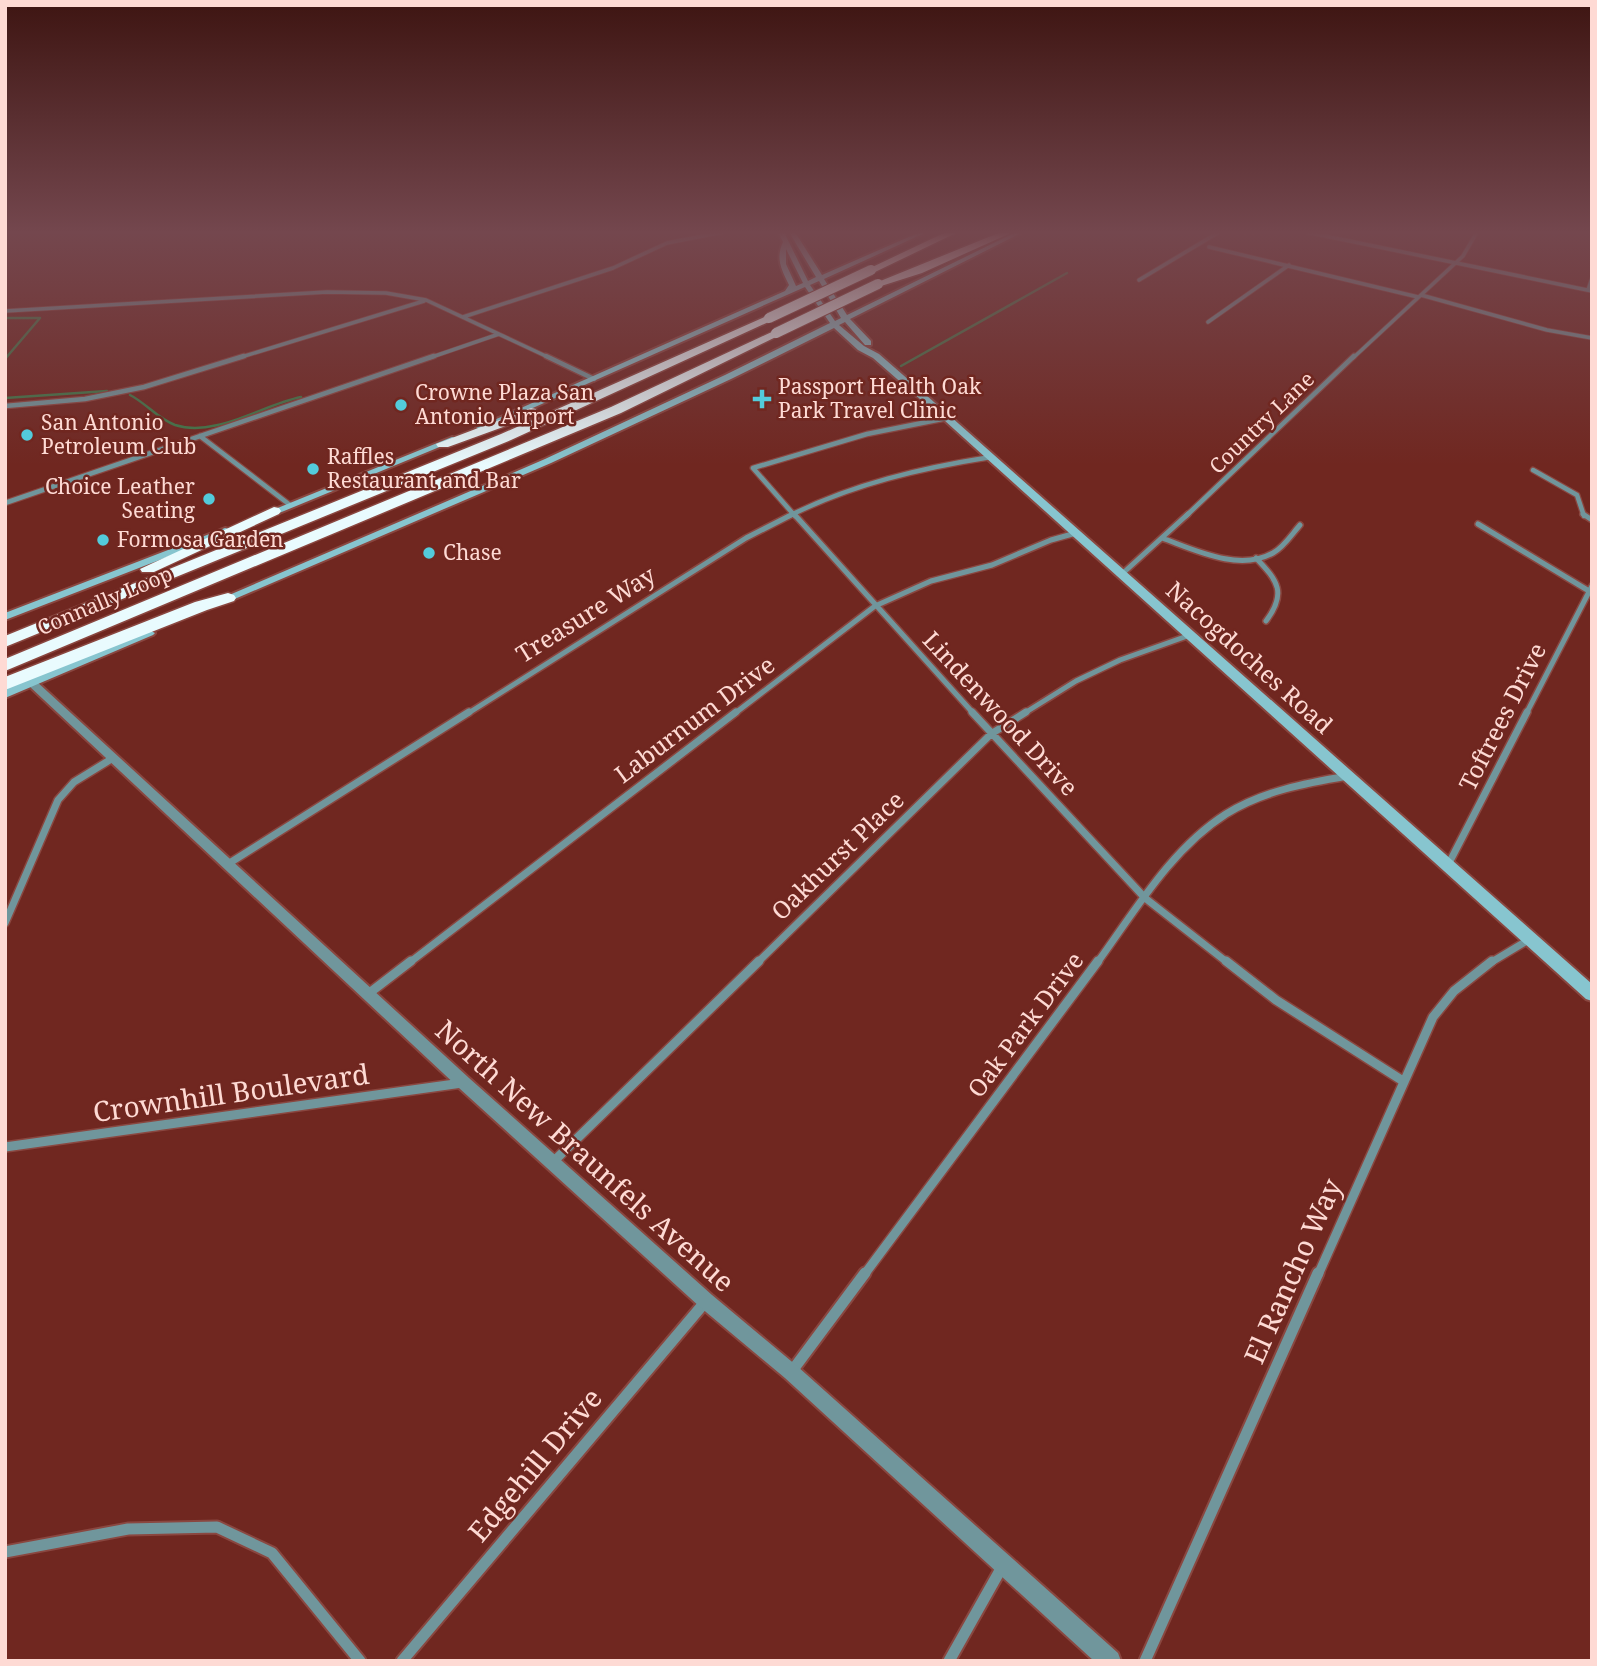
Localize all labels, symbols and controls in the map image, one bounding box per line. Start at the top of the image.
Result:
street label: Country Lane [1203,365,1320,480]
place label: Passport Health Oak Park Travel Clinic [778,372,982,424]
place label: Crowne Plaza San Antonio Airport [415,378,594,430]
marker: Passport Health Oak Park Travel Clinic [752,389,772,409]
marker: Crowne Plaza San Antonio Airport [393,397,409,413]
place label: San Antonio Petroleum Club [41,408,196,460]
marker: San Antonio Petroleum Club [19,427,35,443]
place label: Raffles Restaurant and Bar [327,442,521,494]
marker: Raffles Restaurant and Bar [305,461,321,477]
place label: Choice Leather Seating [45,472,196,524]
marker: Choice Leather Seating [201,491,217,507]
place label: Formosa Garden [117,525,284,553]
marker: Formosa Garden [95,532,111,548]
place label: Chase [443,538,502,566]
marker: Chase [421,545,437,561]
street label: Treasure Way [509,557,662,670]
street label: Connally Loop [33,559,177,641]
street label: Nacogdoches Road [1160,573,1341,741]
street label: Lindenwood Drive [916,624,1086,802]
street label: Toftrees Drive [1450,637,1553,796]
street label: Laburnum Drive [607,648,781,790]
street label: Oakhurst Place [763,783,911,927]
street label: Oak Park Drive [959,945,1090,1104]
street label: North New Braunfels Avenue [428,1011,743,1300]
street label: Crownhill Boulevard [90,1054,371,1130]
street label: El Rancho Way [1234,1172,1350,1369]
street label: Edgehill Drive [459,1379,610,1549]

